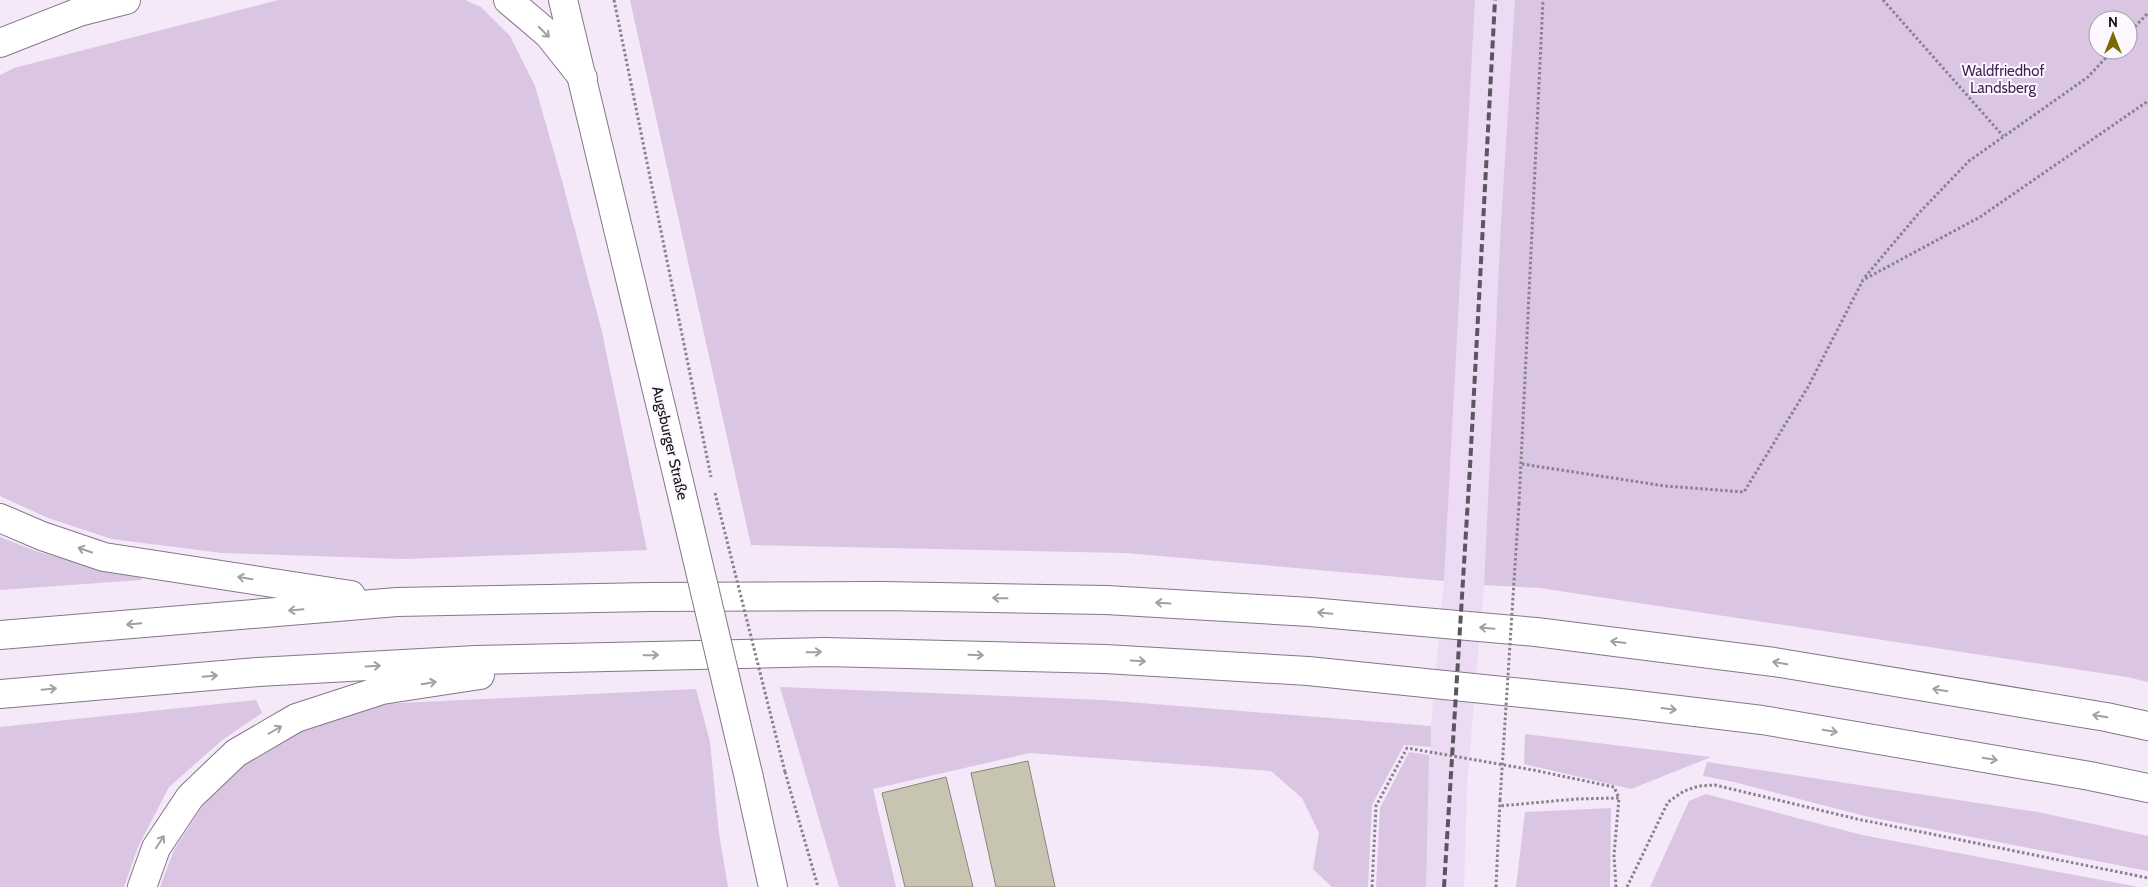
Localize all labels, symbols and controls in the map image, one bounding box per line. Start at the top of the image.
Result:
north arrow [2088,10,2138,60]
text: N [2108,13,2118,31]
one-way arrow [538,26,551,38]
park label: Waldfriedhof Landsberg [1962,62,2044,97]
street label: Augsburger Straße [648,384,692,502]
one-way arrow [77,545,93,555]
one-way arrow [237,573,253,583]
one-way arrow [993,593,1009,603]
one-way arrow [1155,599,1171,608]
one-way arrow [288,605,304,615]
one-way arrow [1317,608,1333,618]
one-way arrow [126,619,142,628]
one-way arrow [1479,623,1495,632]
one-way arrow [1611,637,1627,647]
one-way arrow [805,647,821,657]
one-way arrow [642,650,659,660]
one-way arrow [968,651,984,660]
one-way arrow [1130,657,1146,666]
one-way arrow [1772,658,1788,668]
one-way arrow [364,661,380,670]
one-way arrow [202,671,218,681]
one-way arrow [421,678,437,688]
one-way arrow [40,684,56,694]
one-way arrow [1932,684,1948,694]
one-way arrow [1660,704,1676,714]
one-way arrow [2093,710,2109,720]
one-way arrow [267,725,281,735]
one-way arrow [1821,727,1837,737]
one-way arrow [1981,754,1997,764]
one-way arrow [155,835,165,849]

